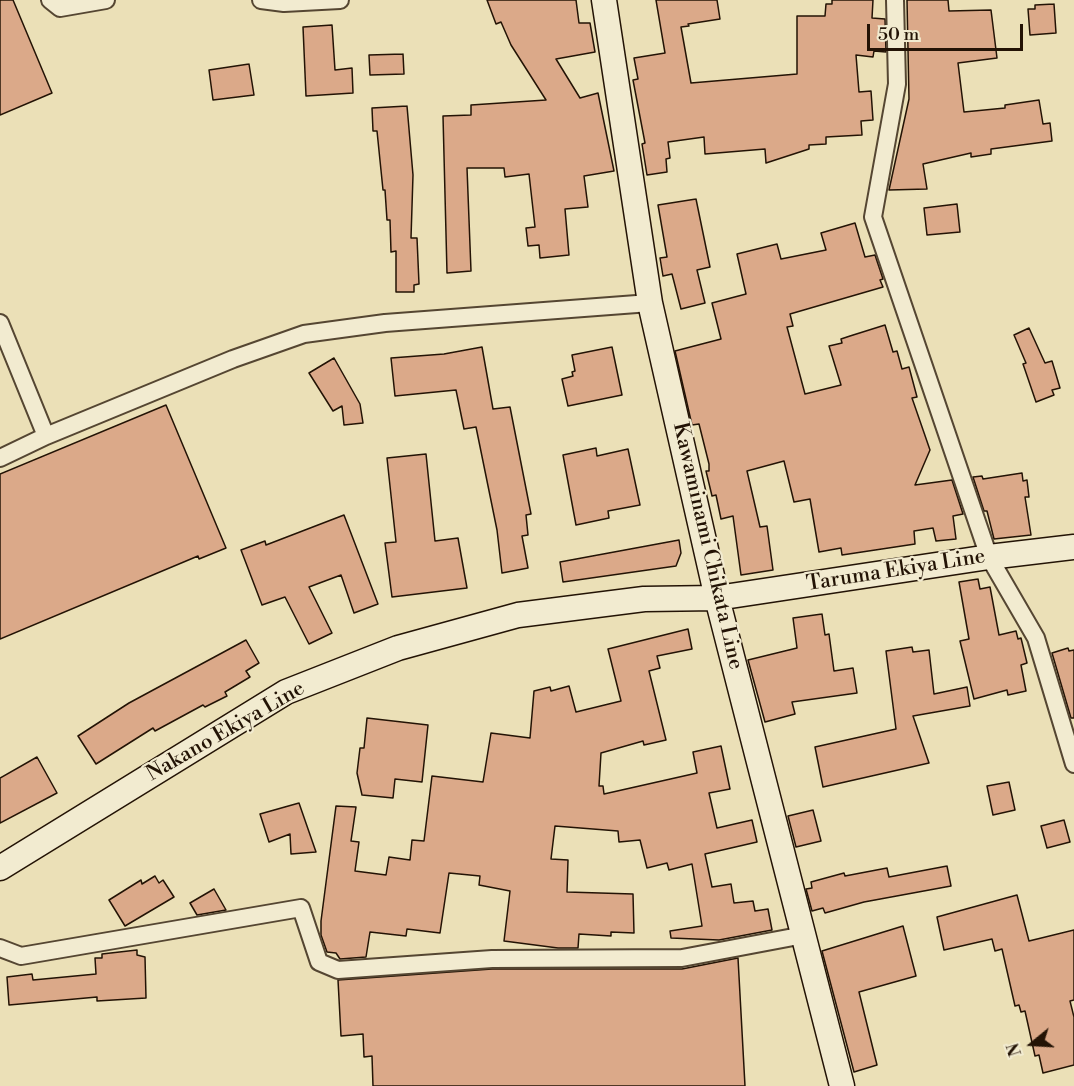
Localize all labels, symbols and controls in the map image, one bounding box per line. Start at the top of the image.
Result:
scale bar [870,12,1026,50]
text: 50 m [878,23,919,46]
street label: Kawaminami Chikata Line [666,420,748,672]
street label: Taruma Ekiya Line [805,544,987,598]
street label: Nakano Ekiya Line [143,677,309,787]
north arrow [1002,1014,1062,1074]
text: N [1003,1040,1026,1059]

